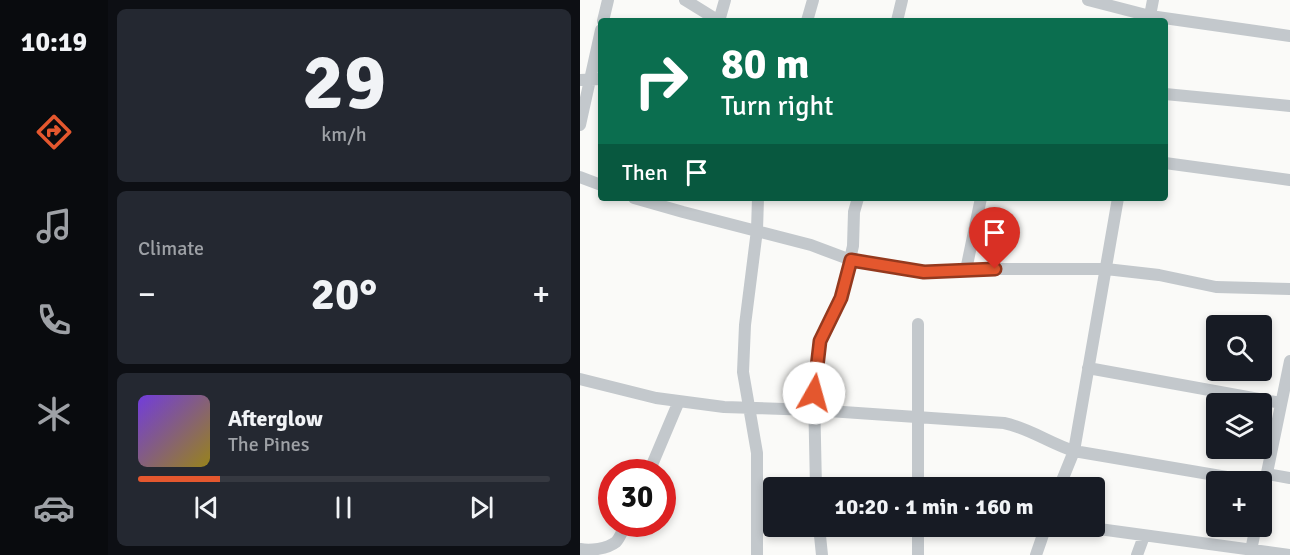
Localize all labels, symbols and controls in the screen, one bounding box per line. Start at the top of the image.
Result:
text: 10:19 [21,26,87,59]
text: 29 [302,35,386,131]
text: 80 m [721,39,810,90]
icon: right [622,42,700,120]
text: Turn right [721,90,834,123]
icon: directions [33,111,75,153]
text: km/h [321,122,367,147]
icon: arrive [680,156,713,189]
text: Then [622,159,668,186]
icon: music [33,205,75,247]
pin [969,207,1020,269]
icon: arrive [978,216,1011,249]
text: Climate [138,236,204,261]
text: 20° [311,267,377,322]
text: − [138,274,156,315]
text: + [532,274,550,315]
icon: phone [33,299,75,341]
map controls [1206,315,1272,537]
button: search [1206,315,1272,381]
position arrow [782,361,846,425]
icon: climate [33,393,75,435]
button: layers [1206,393,1272,459]
text: Afterglow [228,405,323,432]
text: The Pines [228,432,310,457]
speed limit sign: 30 [598,459,676,537]
button: + [1206,471,1272,537]
icon: car [33,487,75,529]
icon: previous [190,491,223,524]
icon: pause [327,491,360,524]
icon: next [465,491,498,524]
text: 10:20 · 1 min · 160 m [834,493,1034,520]

